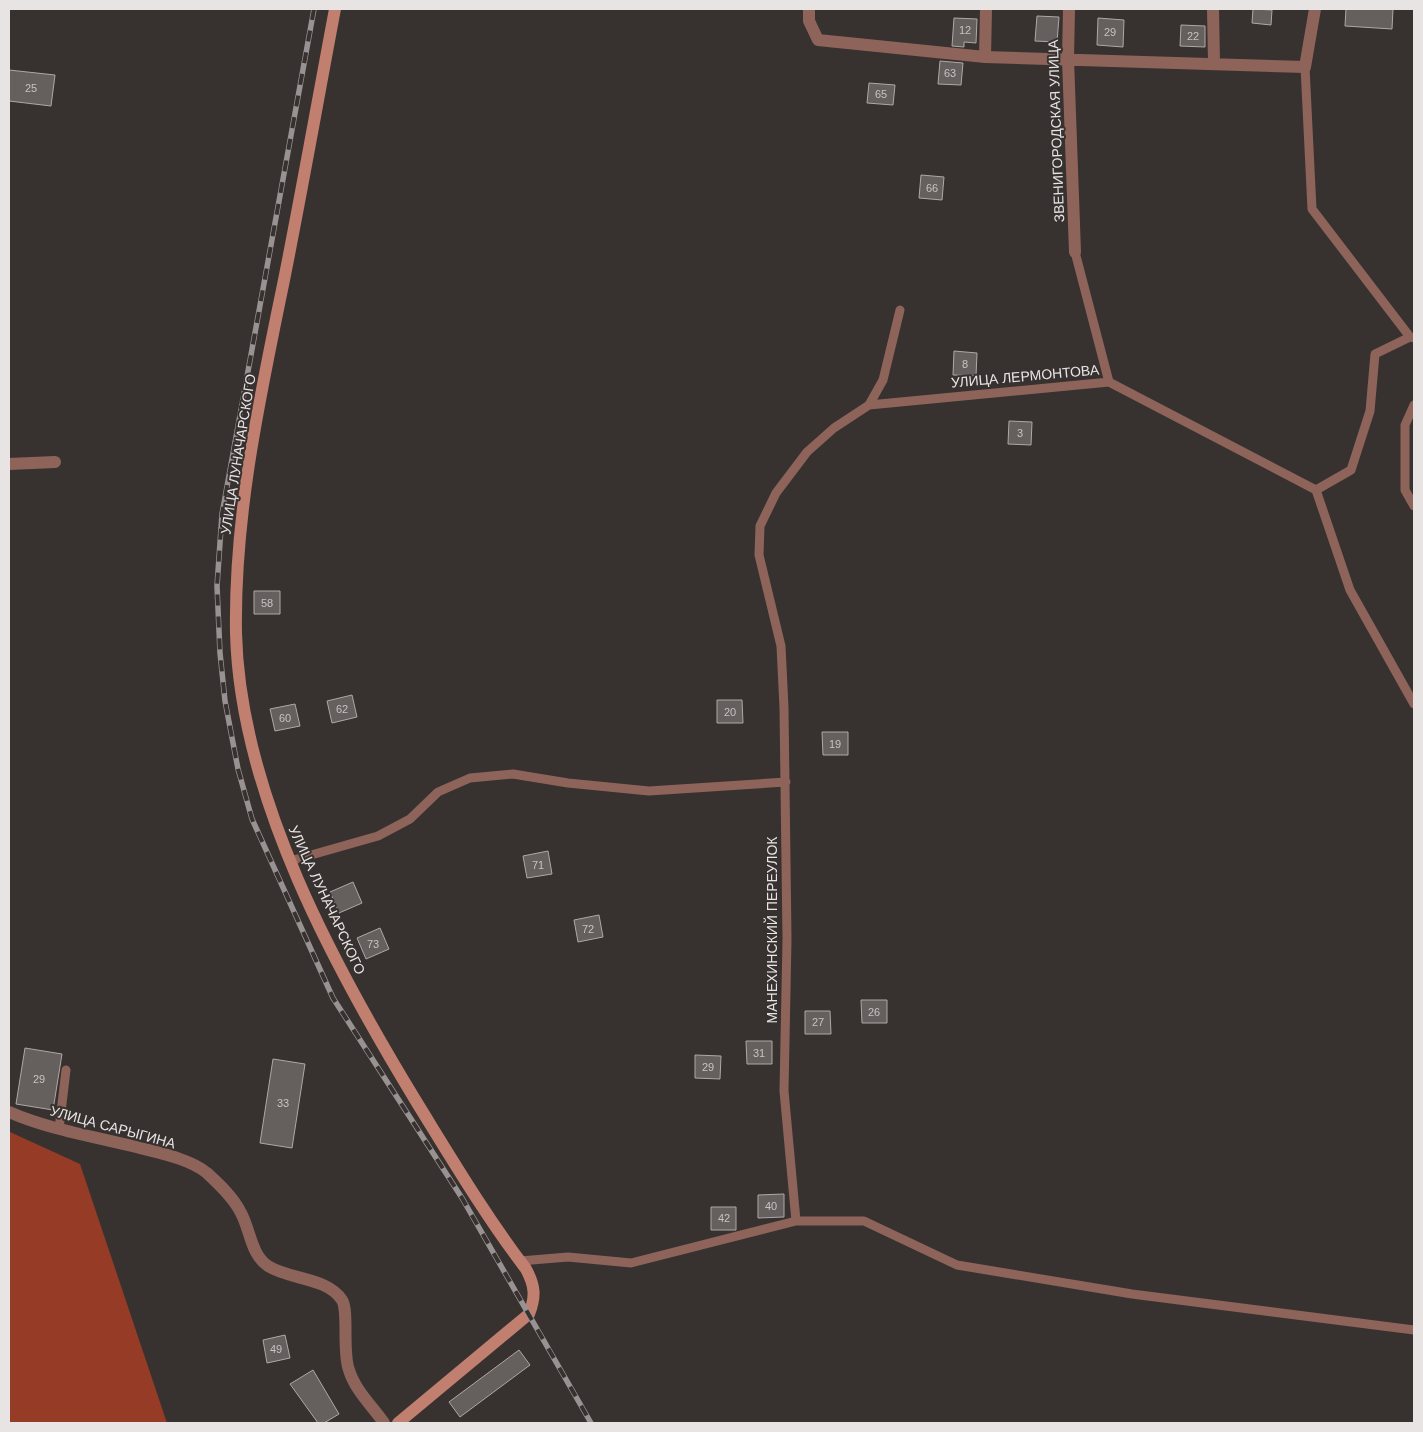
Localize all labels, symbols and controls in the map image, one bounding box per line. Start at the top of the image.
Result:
house number: 12 [959,24,971,36]
house number: 29 [1104,26,1116,38]
house number: 22 [1187,30,1199,42]
street label: ЗВЕНИГОРОДСКАЯ УЛИЦА [1045,39,1067,223]
house number: 63 [944,67,956,79]
house number: 25 [25,82,37,94]
house number: 65 [875,88,887,100]
house number: 66 [926,182,938,194]
house number: 8 [962,358,968,370]
street label: УЛИЦА ЛЕРМОНТОВА [950,361,1100,390]
street label: УЛИЦА ЛУНАЧАРСКОГО [217,373,259,535]
house number: 3 [1017,427,1023,439]
house number: 58 [261,597,273,609]
house number: 62 [336,703,348,715]
house number: 20 [724,706,736,718]
house number: 60 [279,712,291,724]
house number: 19 [829,738,841,750]
street label: УЛИЦА ЛУНАЧАРСКОГО [285,823,369,977]
street label: МАНЕХИНСКИЙ ПЕРЕУЛОК [763,836,780,1023]
house number: 71 [532,859,544,871]
house number: 72 [582,923,594,935]
house number: 73 [367,938,379,950]
house number: 26 [868,1006,880,1018]
house number: 27 [812,1016,824,1028]
house number: 31 [753,1047,765,1059]
house number: 29 [702,1061,714,1073]
house number: 29 [33,1073,45,1085]
house number: 33 [277,1097,289,1109]
street label: УЛИЦА САРЫГИНА [49,1103,178,1152]
house number: 40 [765,1200,777,1212]
house number: 42 [718,1212,730,1224]
house number: 49 [270,1343,282,1355]

